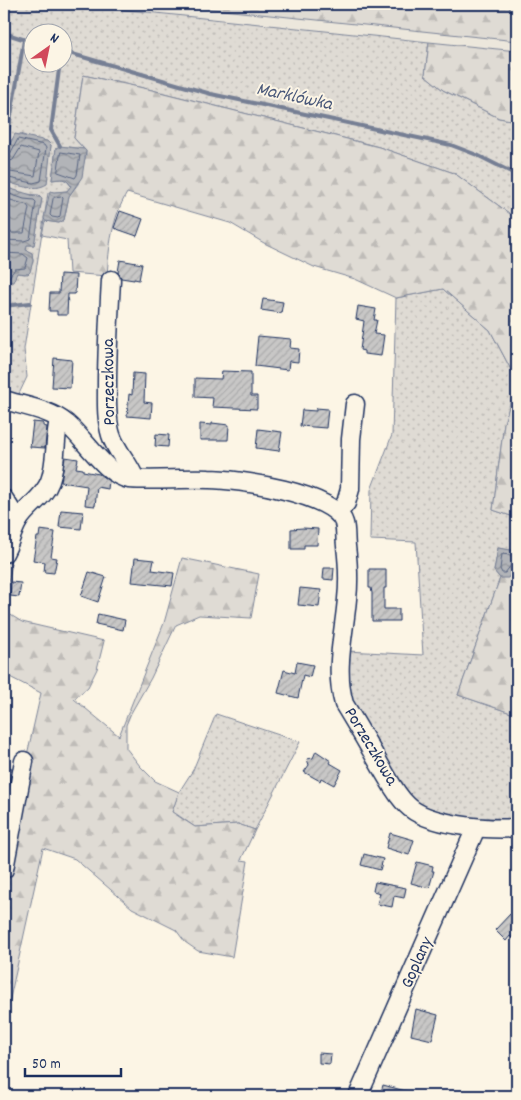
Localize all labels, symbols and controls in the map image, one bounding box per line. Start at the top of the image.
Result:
north arrow [22,22,72,72]
text: N [46,29,62,49]
water label: Marklówka [254,77,335,119]
street label: Porzeczkowa [97,338,123,426]
street label: Porzeczkowa [337,703,403,791]
street label: Goplany [396,933,441,993]
scale bar [25,1045,121,1077]
text: 50 m [32,1054,61,1076]

